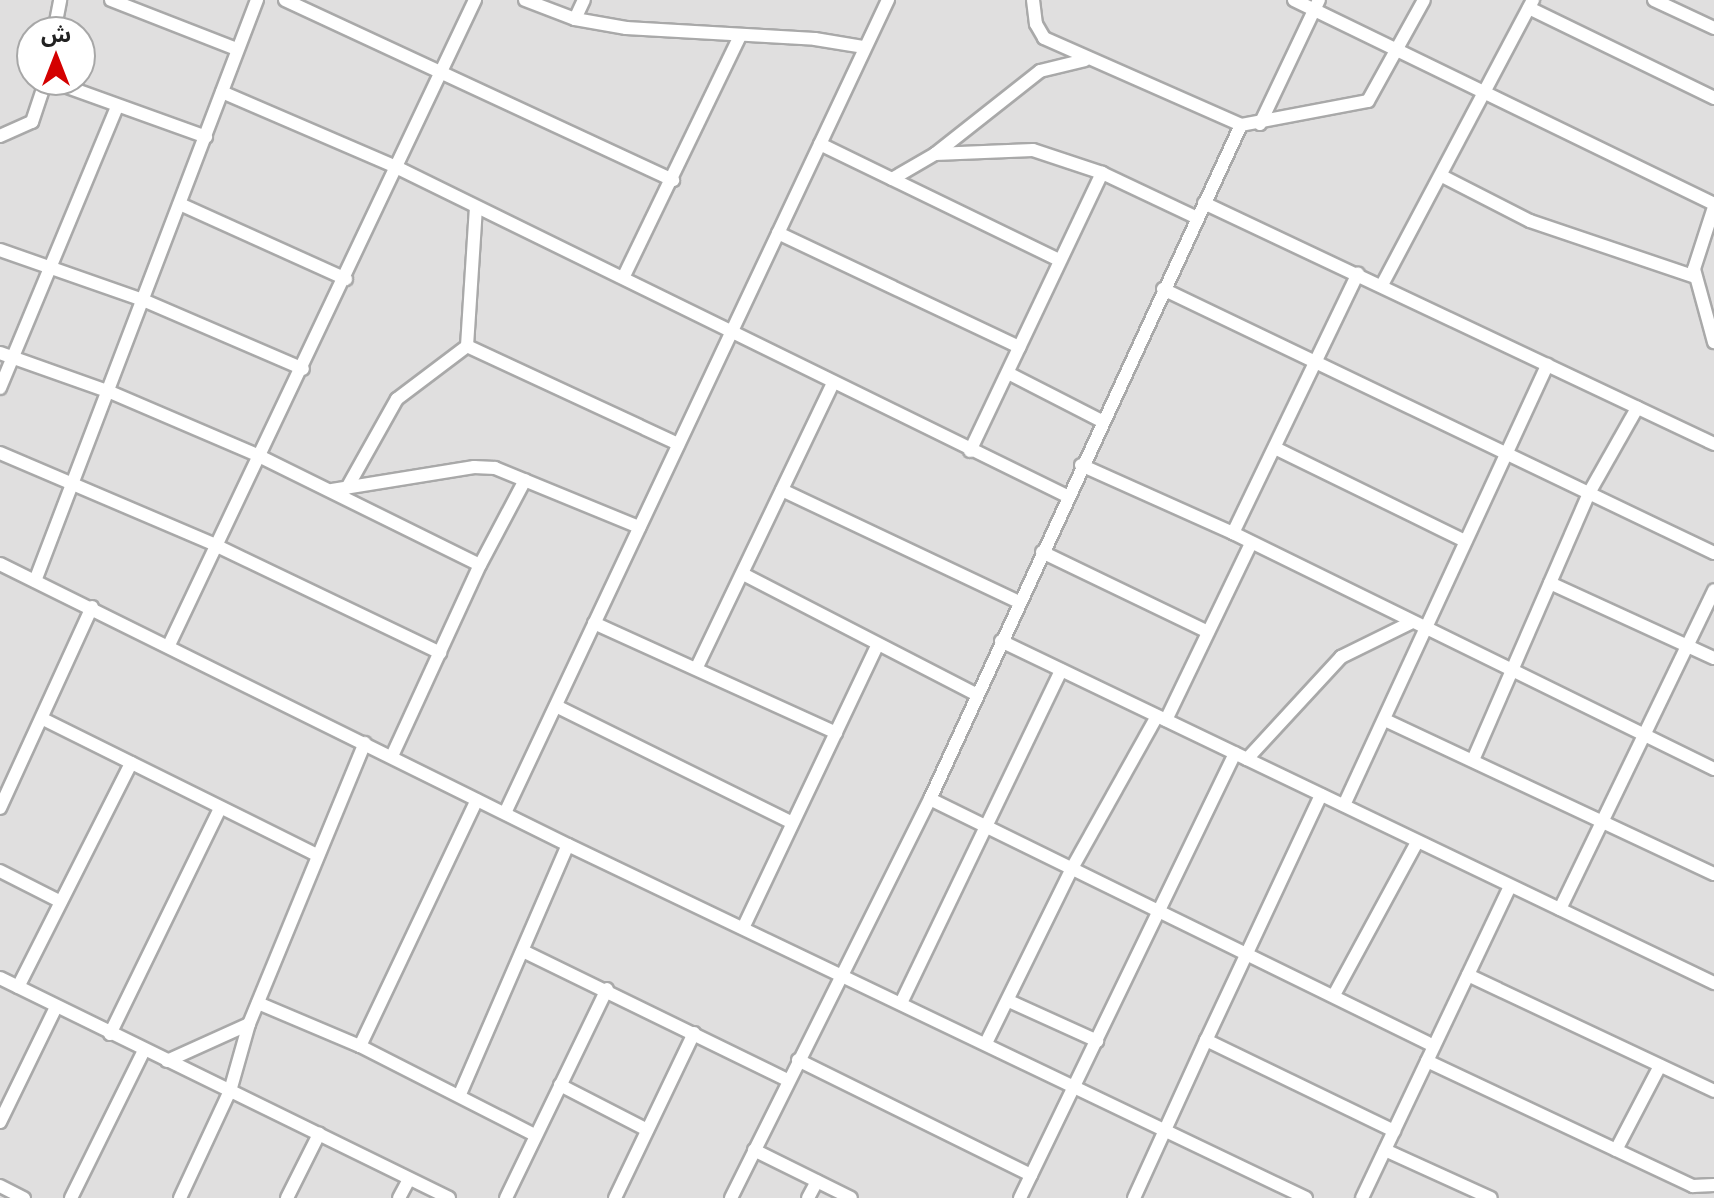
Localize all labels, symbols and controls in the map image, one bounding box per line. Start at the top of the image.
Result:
north arrow [16,16,96,96]
text: ش [41,18,71,50]

